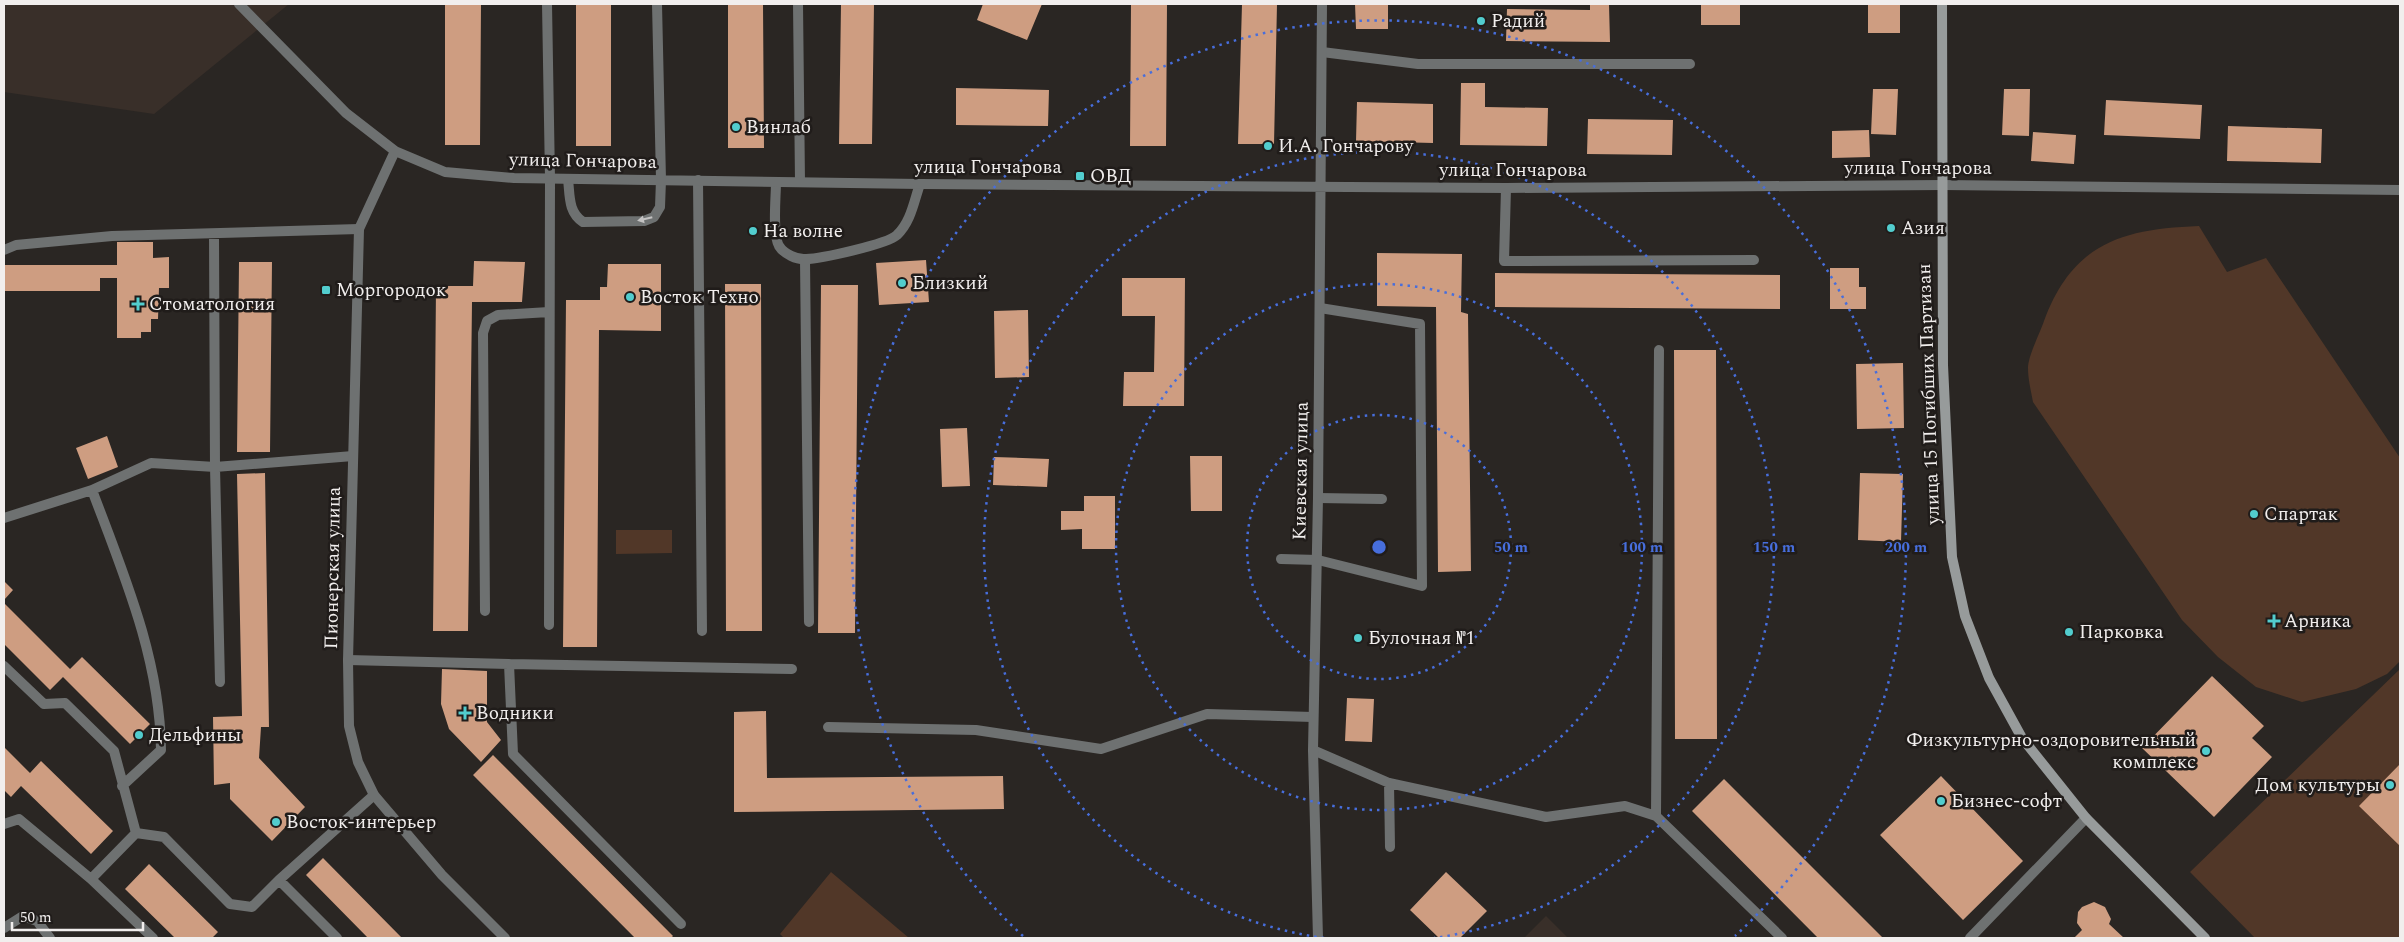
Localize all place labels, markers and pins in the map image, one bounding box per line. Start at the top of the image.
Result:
place label: Радий [1491,7,1545,36]
marker: Радий [1475,15,1487,27]
place label: Винлаб [746,113,811,142]
marker: Винлаб [730,121,742,133]
place label: И.А. Гончарову [1278,132,1414,161]
marker: И.А. Гончарову [1262,140,1274,152]
place label: ОВД [1090,162,1132,191]
marker: ОВД [1074,170,1086,182]
place label: Азия [1901,214,1945,243]
place label: На волне [763,217,843,246]
marker: Азия [1885,222,1897,234]
marker: На волне [747,225,759,237]
place label: Близкий [912,269,988,298]
place label: Моргородок [336,276,447,305]
marker: Близкий [896,277,908,289]
place label: Восток Техно [640,283,759,312]
marker: Моргородок [320,284,332,296]
place label: Стоматология [149,290,275,319]
marker: Восток Техно [624,291,636,303]
marker: Стоматология [131,297,145,311]
place label: Спартак [2264,500,2339,529]
marker: Спартак [2248,508,2260,520]
centre of rings [1370,538,1388,556]
place label: Арника [2284,607,2352,636]
marker: Арника [2268,615,2280,627]
place label: Парковка [2079,618,2164,647]
place label: Булочная №1 [1368,624,1475,653]
marker: Парковка [2063,626,2075,638]
marker: Булочная №1 [1352,632,1364,644]
place label: Водники [476,699,554,728]
marker: Водники [458,706,472,720]
place label: Дельфины [149,721,241,750]
place label: Физкультурно-оздоровительный комплекс [1907,726,2196,777]
marker: Дельфины [133,729,145,741]
marker: Физкультурно-оздоровительный комплекс [2200,745,2212,757]
place label: Дом культуры [2255,771,2380,800]
marker: Дом культуры [2384,779,2396,791]
place label: Бизнес-софт [1951,787,2062,816]
marker: Бизнес-софт [1935,795,1947,807]
place label: Восток-интерьер [286,808,436,837]
marker: Восток-интерьер [270,816,282,828]

